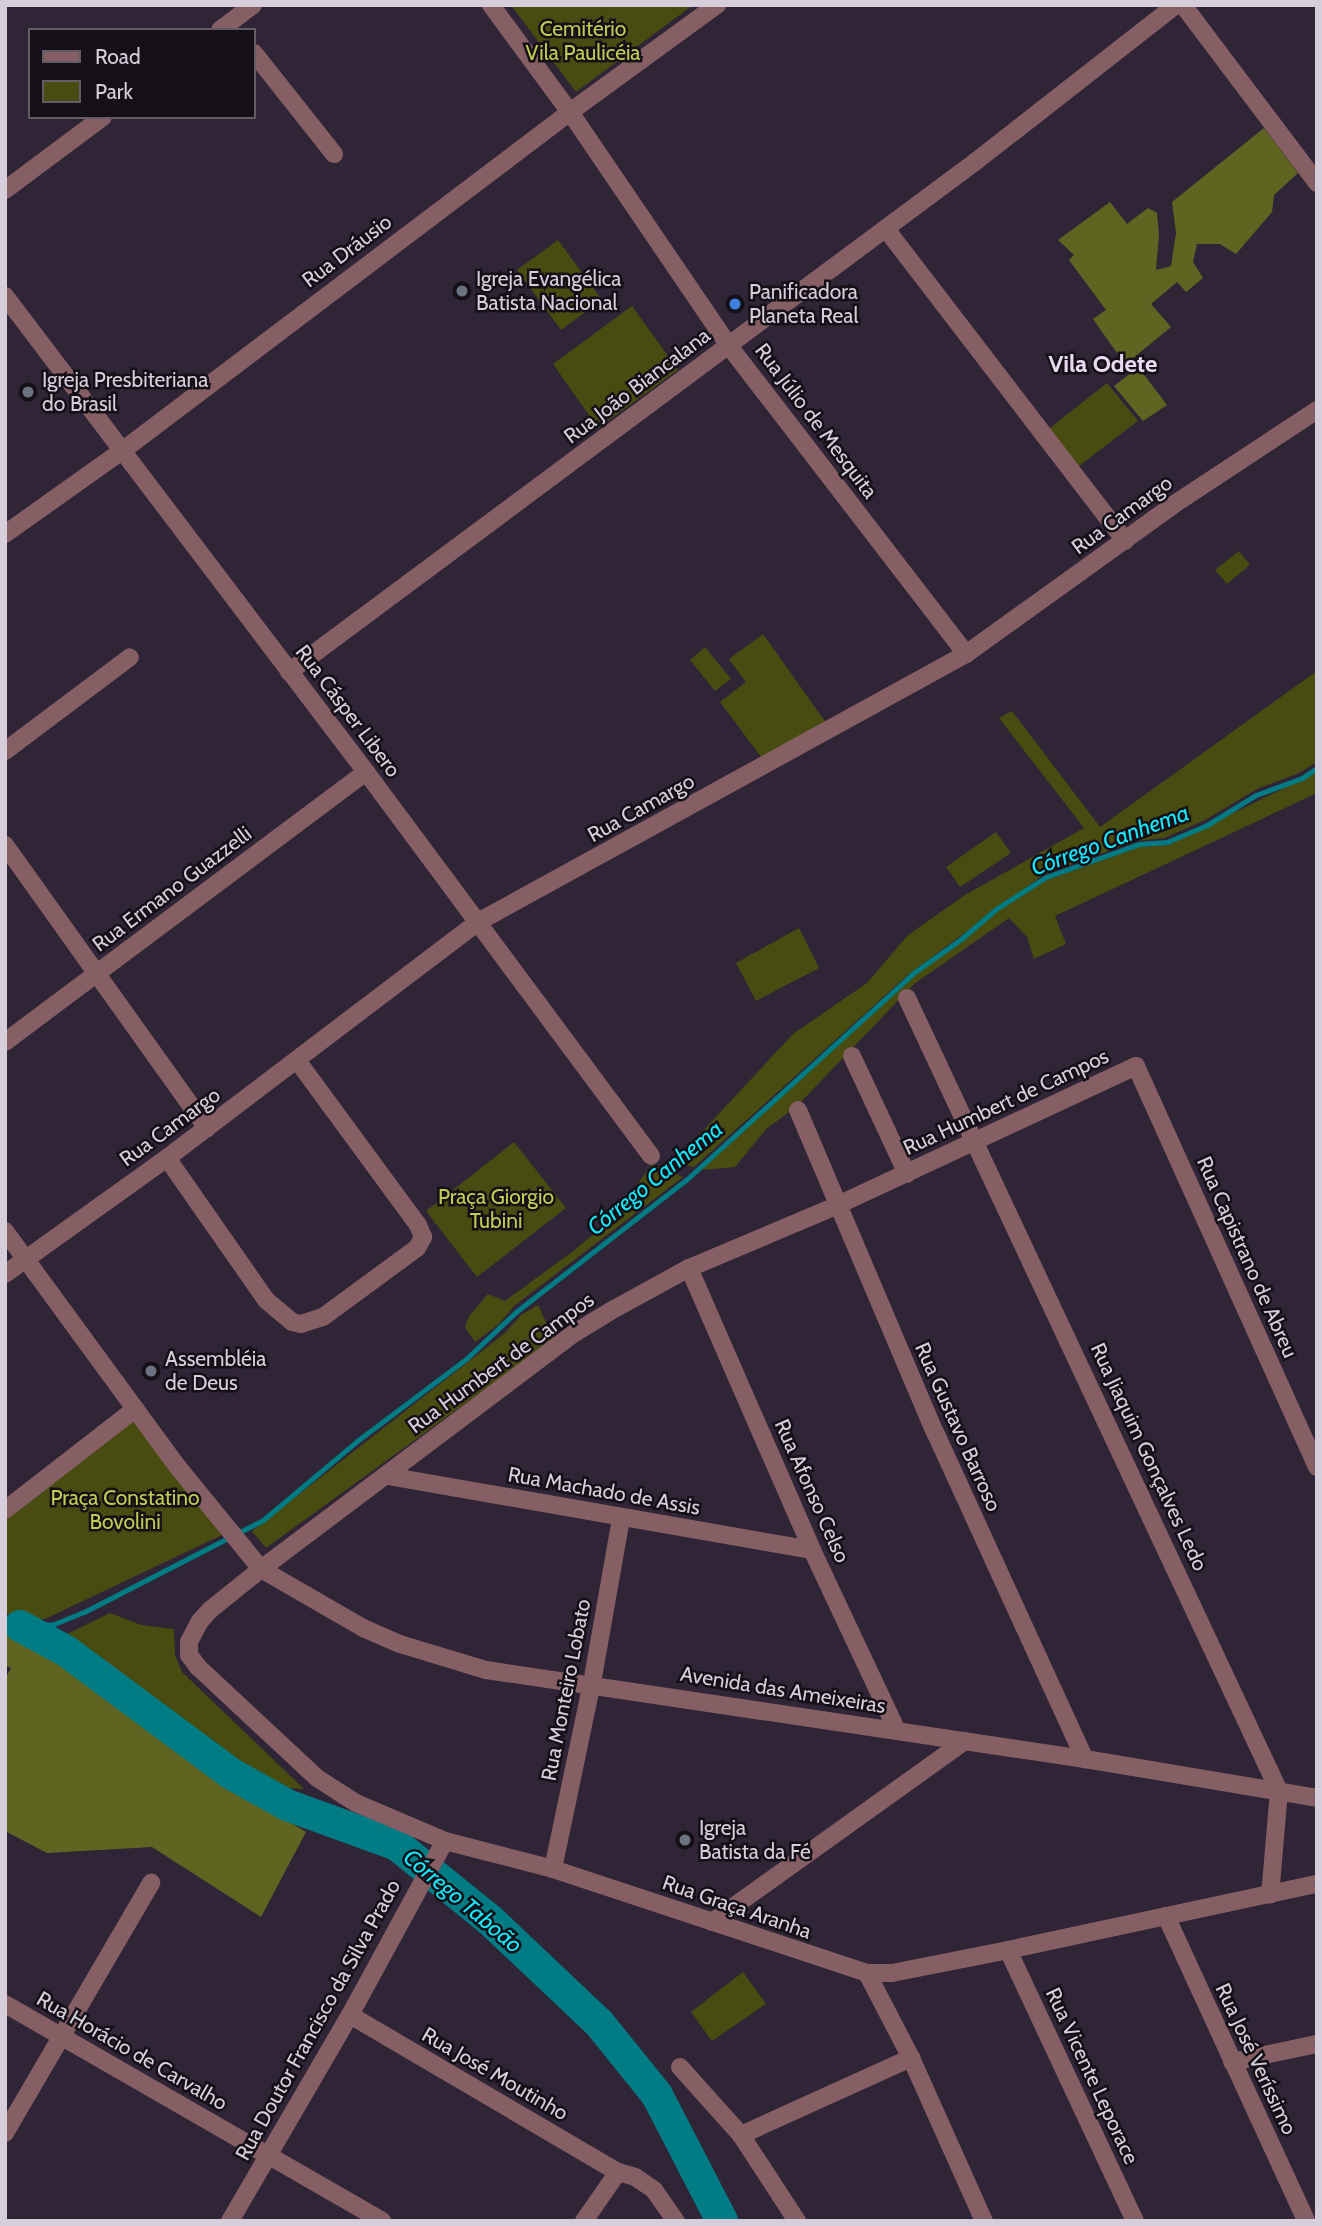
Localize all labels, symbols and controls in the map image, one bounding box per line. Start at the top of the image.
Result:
park label: Cemitério Vila Paulicéia [526,16,640,66]
legend [28,28,256,119]
text: Road [95,44,141,69]
text: Park [95,79,133,104]
street label: Rua Dráusio [297,209,397,293]
place label: Igreja Evangélica Batista Nacional [476,266,621,316]
place label: Panificadora Planeta Real [749,279,858,329]
marker: Igreja Evangélica Batista Nacional [454,283,470,299]
marker: Panificadora Planeta Real [727,296,743,312]
street label: Rua João Biancalana [559,323,715,449]
street label: Rua Júlio de Mesquita [749,338,883,504]
district label: Vila Odete [1049,350,1157,378]
place label: Igreja Presbiteriana do Brasil [42,367,208,417]
marker: Igreja Presbiteriana do Brasil [20,384,36,400]
street label: Rua Camargo [1067,470,1177,560]
street label: Rua Cásper Libero [290,640,406,782]
street label: Rua Camargo [583,768,699,848]
water label: Córrego Canhema [1027,799,1193,881]
street label: Rua Ermano Guazzelli [88,821,256,957]
street label: Rua Humbert de Campos [899,1043,1113,1161]
street label: Rua Camargo [115,1082,225,1172]
water label: Córrego Canhema [582,1115,728,1241]
street label: Rua Capistrano de Abreu [1191,1152,1303,1362]
park label: Praça Giorgio Tubini [438,1184,554,1234]
street label: Rua Humbert de Campos [403,1287,599,1439]
street label: Rua Gustavo Barroso [909,1339,1007,1515]
street label: Rua Jiaquim Gonçalves Ledo [1085,1339,1213,1575]
place label: Assembléia de Deus [165,1346,266,1396]
marker: Assembléia de Deus [143,1363,159,1379]
street label: Rua Afonso Celso [769,1415,855,1567]
street label: Rua Machado de Assis [506,1462,702,1520]
park label: Praça Constatino Bovolini [50,1485,200,1535]
street label: Rua Monteiro Lobato [536,1597,596,1783]
street label: Avenida das Ameixeiras [679,1661,887,1719]
place label: Igreja Batista da Fé [699,1815,811,1865]
marker: Igreja Batista da Fé [677,1832,693,1848]
water label: Córrego Taboão [398,1843,528,1959]
street label: Rua Graça Aranha [659,1870,815,1944]
street label: Rua Doutor Francisco da Silva Prado [230,1875,406,2165]
street label: Rua José Veríssimo [1210,1979,1302,2139]
street label: Rua Vicente Leporace [1040,1984,1144,2168]
street label: Rua Horácio de Carvalho [32,1986,232,2116]
street label: Rua José Moutinho [417,2022,573,2126]

